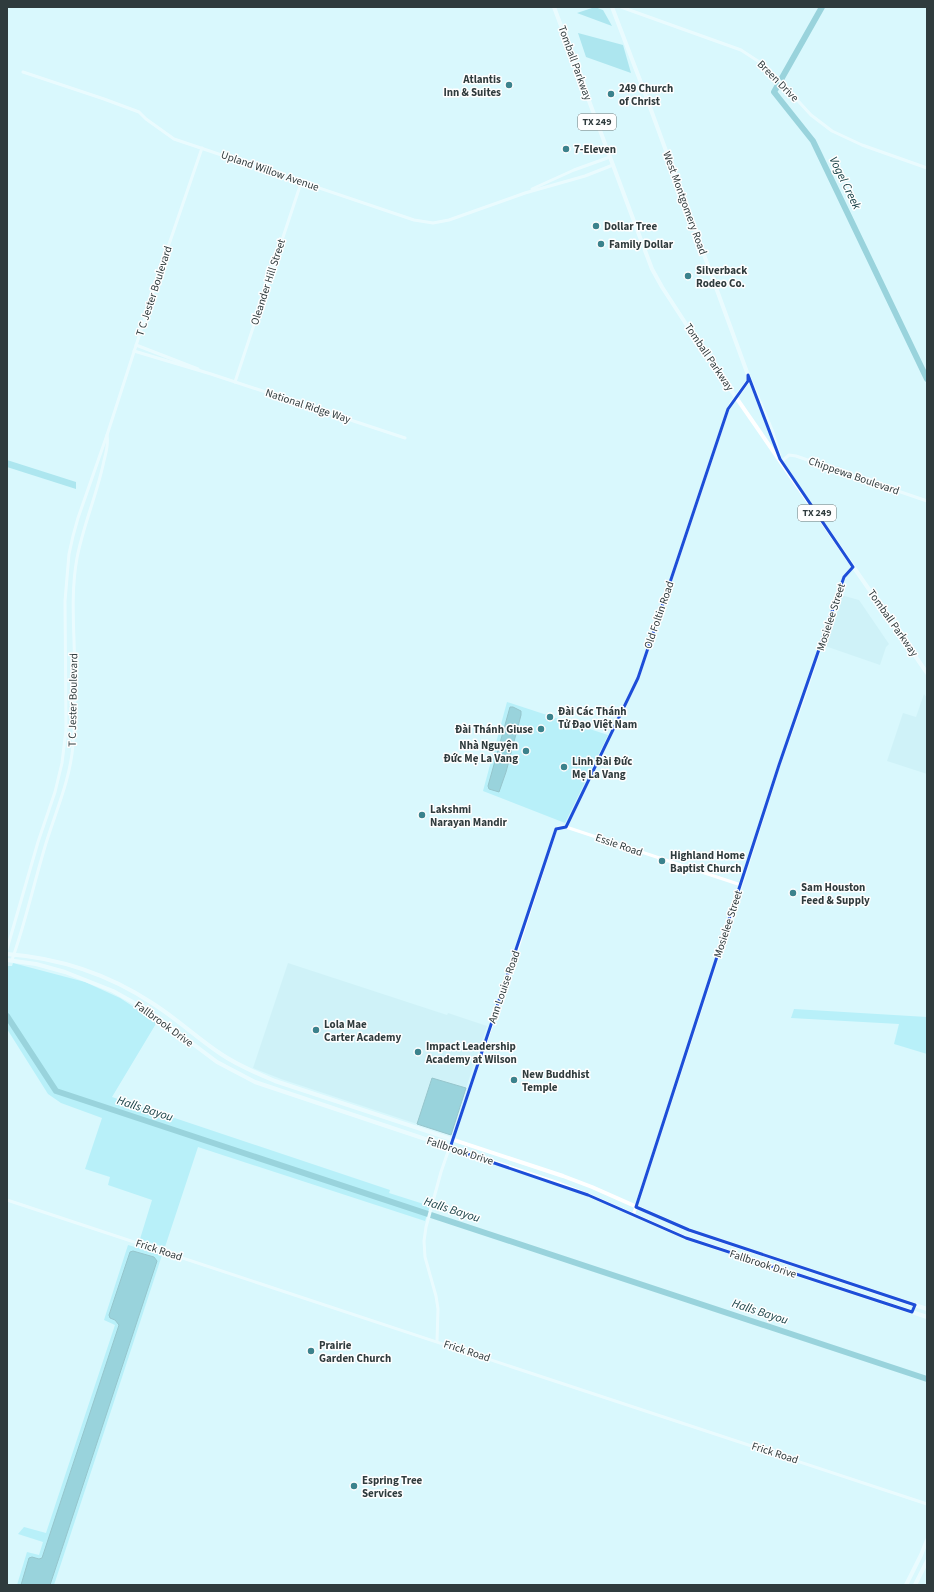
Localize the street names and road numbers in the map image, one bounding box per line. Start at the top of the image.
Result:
street label: Tomball Parkway [555,24,595,102]
street label: Breen Drive [754,57,802,105]
road number: TX 249 [578,114,616,130]
street label: Upland Willow Avenue [219,147,322,195]
street label: West Montgomery Road [659,149,711,257]
street label: Oleander Hill Street [247,237,289,327]
street label: T C Jester Boulevard [132,244,176,338]
street label: Tomball Parkway [681,320,737,394]
street label: National Ridge Way [263,385,353,427]
street label: Chippewa Boulevard [807,453,901,499]
road number: TX 249 [798,505,836,521]
street label: Old Foltin Road [640,579,678,651]
street label: Mosielee Street [813,581,849,653]
street label: Tomball Parkway [864,587,922,659]
street label: T C Jester Boulevard [65,653,81,747]
street label: Essie Road [593,830,645,860]
street label: Mosielee Street [710,888,746,960]
street label: Ann Louise Road [485,949,523,1025]
street label: Fallbrook Drive [132,998,197,1051]
street label: Fallbrook Drive [425,1133,496,1169]
street label: Frick Road [134,1235,184,1265]
street label: Fallbrook Drive [728,1246,799,1282]
street label: Frick Road [442,1336,492,1366]
street label: Frick Road [750,1438,800,1468]

